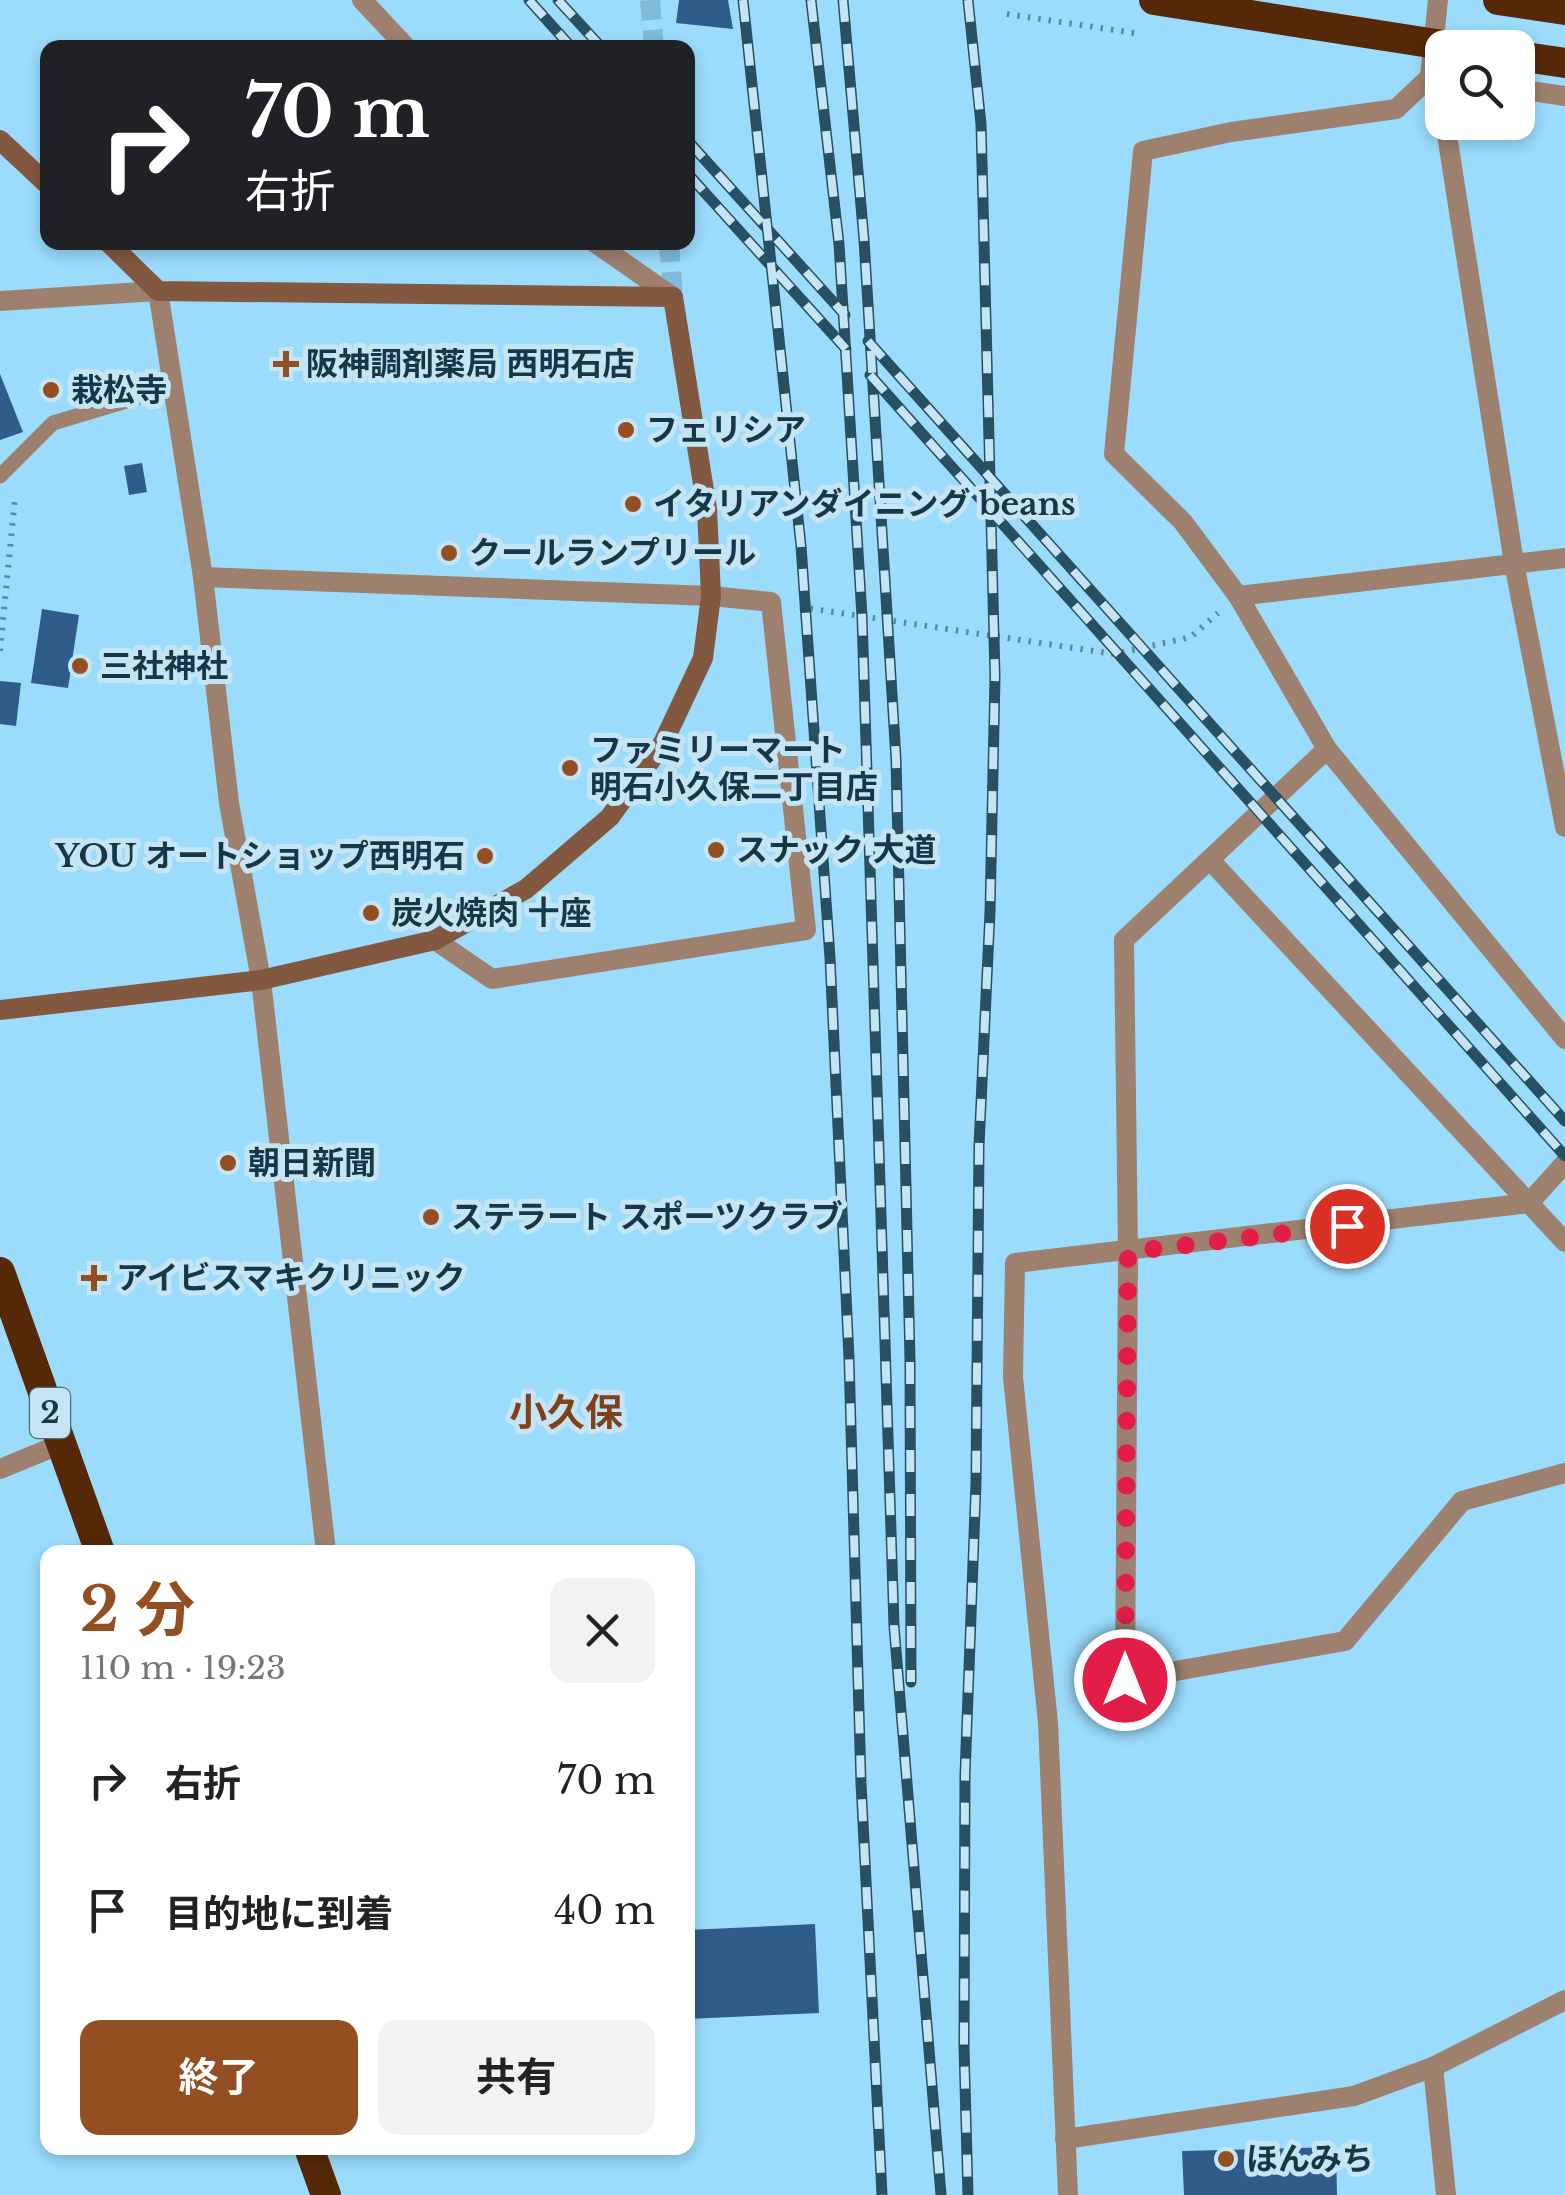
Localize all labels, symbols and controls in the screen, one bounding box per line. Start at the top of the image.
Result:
map controls [1425,30,1535,140]
button: search [1425,30,1535,140]
text: 70 m [245,69,430,156]
icon: right [80,80,210,210]
text: 右折 [245,163,335,219]
place label: 阪神調剤薬局 西明石店 [306,344,635,384]
marker: 阪神調剤薬局 西明石店 [275,353,297,375]
place label: 栽松寺 [71,370,167,410]
marker: 栽松寺 [40,379,62,401]
place label: フェリシア [646,410,806,450]
marker: フェリシア [615,419,637,441]
place label: イタリアンダイニング beans [653,484,1076,524]
marker: イタリアンダイニング beans [622,493,644,515]
place label: クールランプリール [469,533,756,573]
marker: クールランプリール [438,542,460,564]
place label: 三社神社 [100,646,228,686]
marker: 三社神社 [69,655,91,677]
place label: ファミリーマート 明石小久保二丁目店 [590,730,878,807]
marker: ファミリーマート 明石小久保二丁目店 [559,757,581,779]
place label: スナック 大道 [736,830,937,870]
place label: YOU オートショップ西明石 [54,836,465,876]
marker: スナック 大道 [705,839,727,861]
marker: YOU オートショップ西明石 [474,845,496,867]
place label: 炭火焼肉 十座 [391,893,592,933]
marker: 炭火焼肉 十座 [360,902,382,924]
place label: 朝日新聞 [248,1143,376,1183]
marker: 朝日新聞 [217,1152,239,1174]
pin [1305,1184,1390,1269]
place label: ステラート スポーツクラブ [451,1197,843,1237]
icon: arrive [1320,1199,1375,1254]
marker: ステラート スポーツクラブ [420,1206,442,1228]
place label: アイビスマキクリニック [116,1258,465,1298]
marker: アイビスマキクリニック [81,1265,107,1291]
road number: 2 [30,1388,70,1438]
district label: 小久保 [509,1389,623,1436]
text: 2 分 [80,1573,195,1647]
button: close [550,1578,655,1683]
position arrow [1073,1628,1177,1732]
text: 110 m · 19:23 [80,1648,286,1688]
icon: right [80,1753,135,1808]
text: 70 m [557,1757,655,1804]
text: 右折 [165,1760,241,1807]
icon: arrive [80,1883,135,1938]
text: 40 m [554,1887,655,1934]
text: 目的地に到着 [165,1890,393,1937]
button: 終了 [80,2020,358,2135]
button: 共有 [378,2020,655,2135]
place label: ほんみち [1246,2139,1374,2179]
marker: ほんみち [1215,2148,1237,2170]

